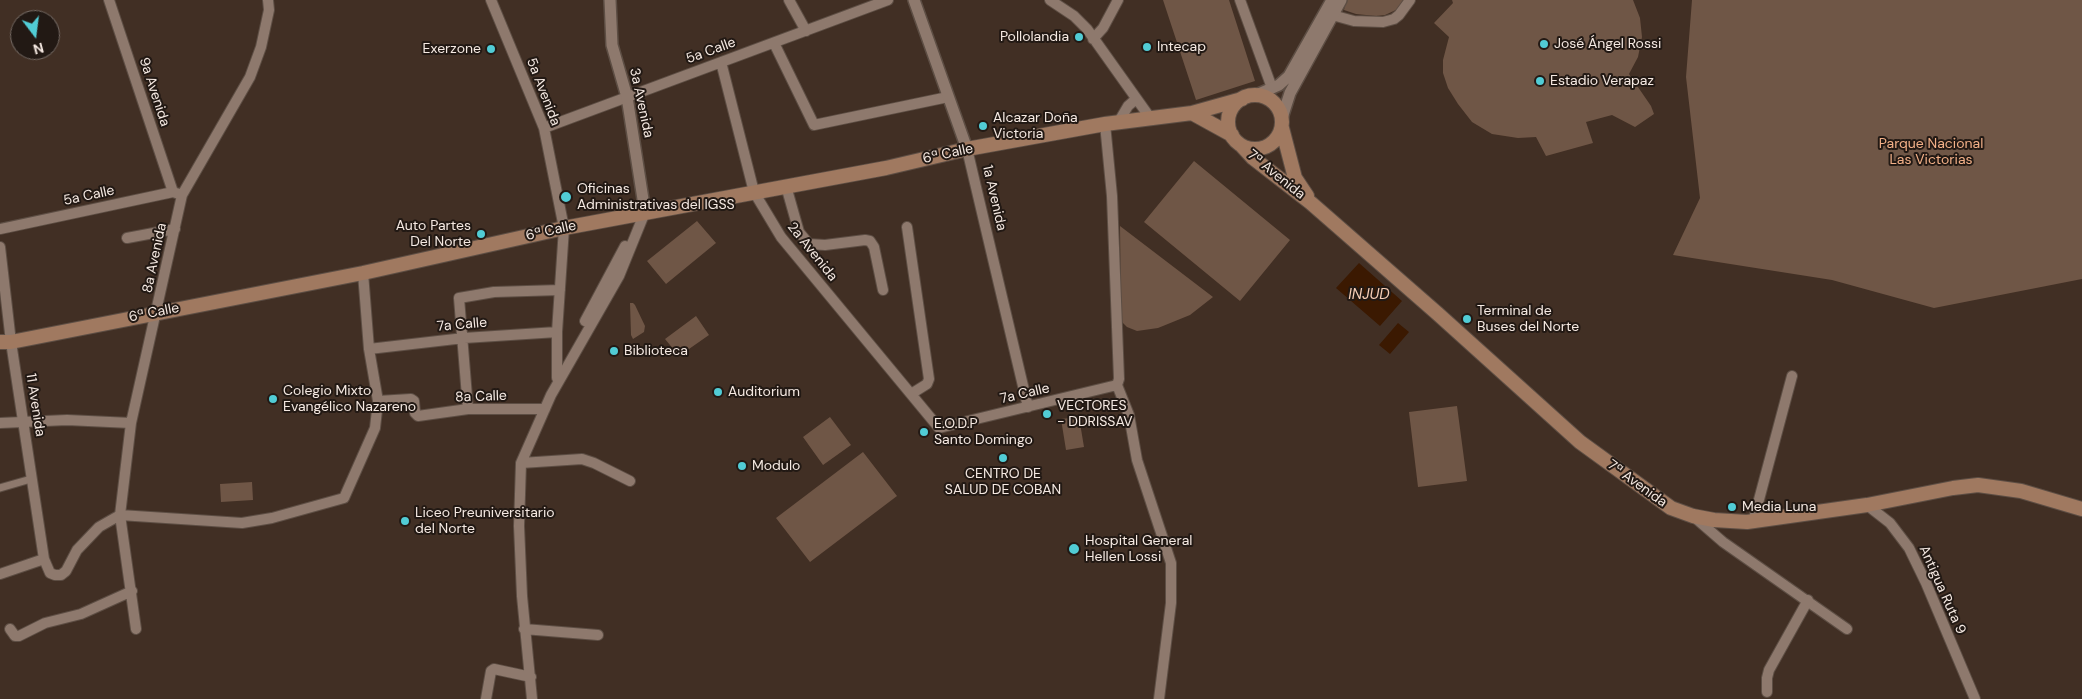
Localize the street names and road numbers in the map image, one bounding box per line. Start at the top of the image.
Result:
street label: 5a Calle [684,34,738,68]
street label: 9a Avenida [135,55,173,129]
street label: 5a Avenida [522,56,564,128]
street label: 3a Avenida [625,67,657,139]
street label: 6ª Calle [921,140,975,168]
street label: 7ª Avenida [1244,147,1308,203]
street label: 1a Avenida [978,163,1010,233]
street label: 5a Calle [62,182,116,210]
street label: 6ª Calle [524,217,578,245]
street label: 2a Avenida [783,219,841,285]
street label: 8a Avenida [139,221,171,295]
street label: 6ª Calle [127,300,181,326]
street label: 7a Calle [436,314,488,336]
street label: 11 Avenida [22,372,48,438]
street label: 7a Calle [999,380,1051,408]
street label: 8a Calle [455,388,507,406]
street label: 7ª Avenida [1604,457,1670,511]
street label: Antigua Ruta 9 [1915,543,1969,637]

